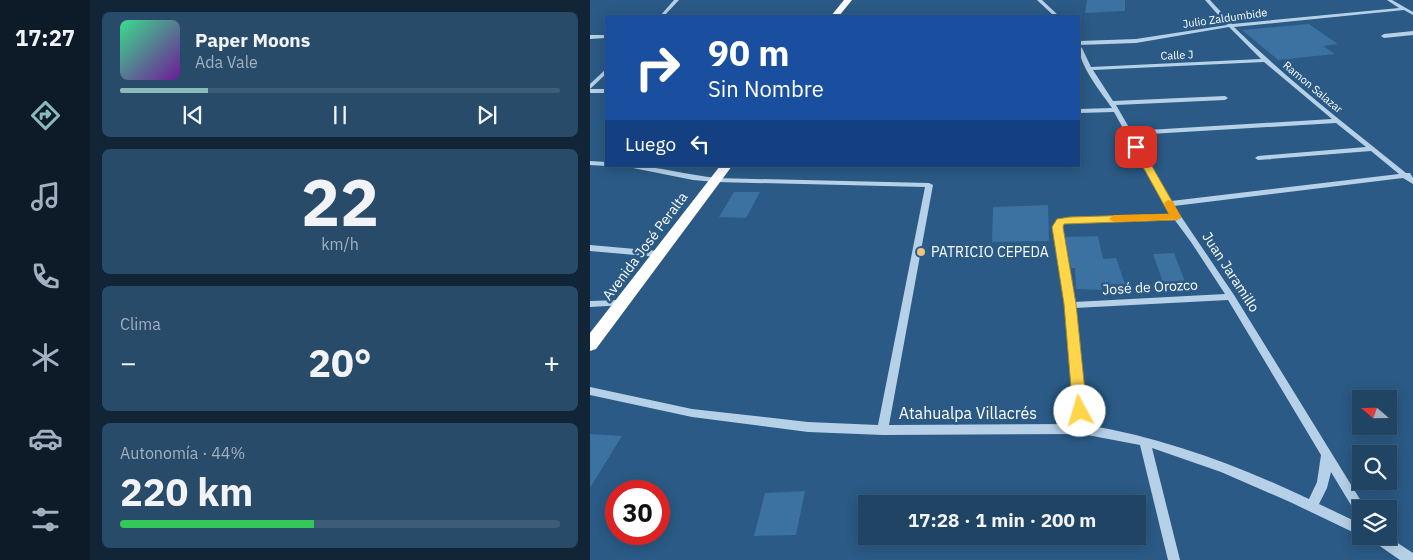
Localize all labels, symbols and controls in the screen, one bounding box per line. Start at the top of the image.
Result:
street label: Julio Zaldumbide [1182,5,1268,31]
text: 17:27 [15,23,75,52]
text: Paper Moons [195,28,310,52]
text: 90 m [708,30,790,76]
icon: right [625,35,690,100]
street label: Calle J [1160,47,1194,63]
text: Ada Vale [195,52,258,72]
street label: Ramon Salazar [1280,58,1346,116]
text: Sin Nombre [708,74,824,103]
icon: directions [28,98,63,133]
icon: previous [179,101,207,129]
icon: pause [326,101,354,129]
icon: next [473,101,501,129]
pin [1115,126,1157,168]
icon: left [686,130,714,158]
text: Luego [625,132,676,156]
icon: arrive [1122,133,1150,161]
text: 22 [301,159,379,244]
icon: music [28,179,63,214]
street label: Avenida José Peralta [598,188,692,304]
street label: Juan Jaramillo [1198,228,1264,316]
text: km/h [321,234,359,254]
place label: PATRICIO CEPEDA [931,243,1049,261]
marker: PATRICIO CEPEDA [915,246,927,258]
icon: phone [28,259,63,294]
street label: José de Orozco [1102,275,1198,298]
text: Clima [120,314,161,334]
text: 20° [308,338,372,387]
icon: climate [28,340,63,375]
text: − [120,344,137,381]
text: + [543,344,560,381]
position arrow [1053,384,1105,436]
north arrow [1352,390,1398,435]
map controls [1352,390,1397,545]
street label: Atahualpa Villacrés [899,403,1037,423]
icon: car [28,421,63,456]
text: Autonomía · 44% [120,443,245,463]
button: search [1352,445,1397,490]
text: 220 km [120,467,253,516]
speed limit sign: 30 [605,480,670,545]
button: layers [1352,500,1397,545]
icon: filters [28,502,63,537]
text: 17:28 · 1 min · 200 m [908,508,1096,532]

